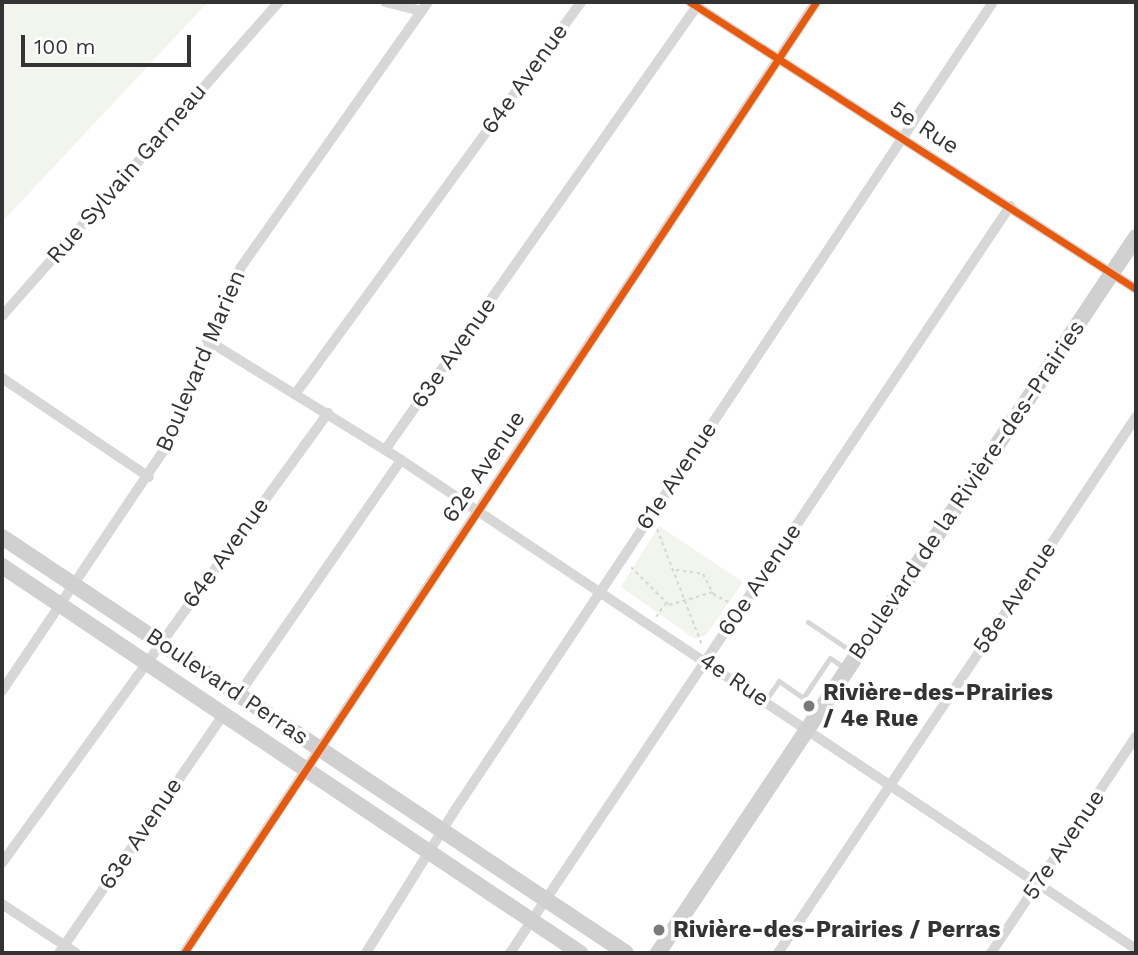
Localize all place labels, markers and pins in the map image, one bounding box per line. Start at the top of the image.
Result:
place label: Rivière-des-Prairies / 4e Rue [823,679,1053,733]
marker: Rivière-des-Prairies / 4e Rue [801,698,817,714]
place label: Rivière-des-Prairies / Perras [673,916,1001,944]
marker: Rivière-des-Prairies / Perras [651,922,667,938]

